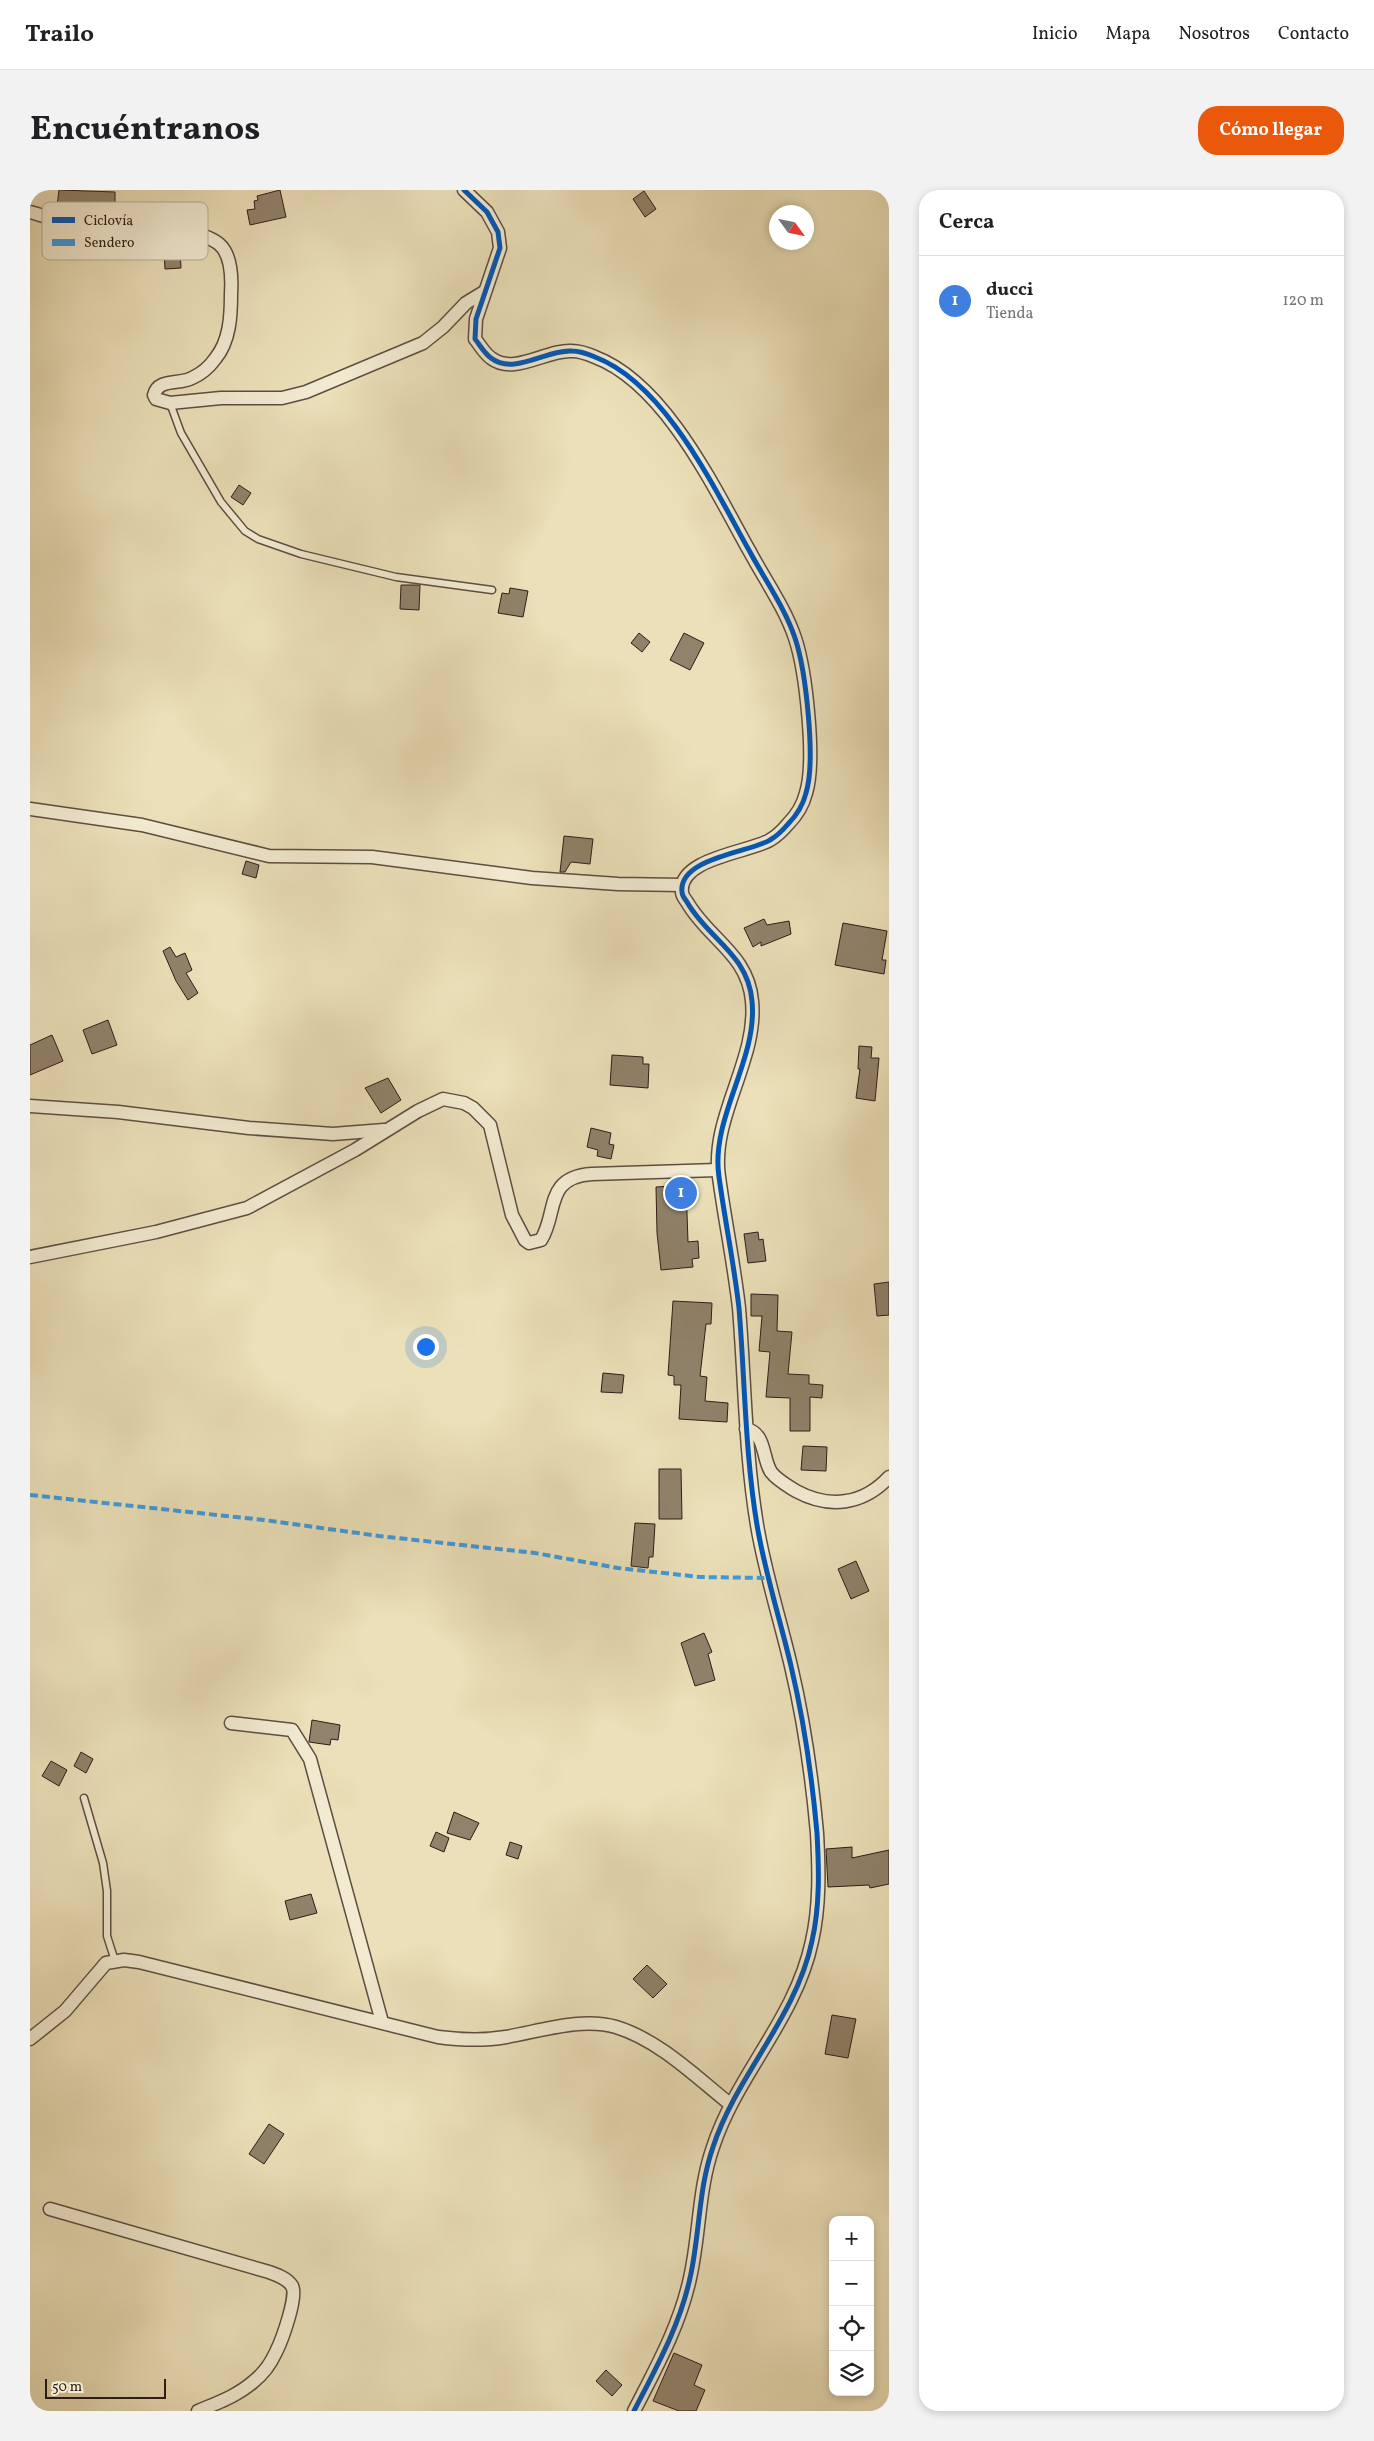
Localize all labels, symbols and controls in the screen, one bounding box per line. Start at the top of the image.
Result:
text: Trailo [25,18,94,52]
text: Inicio [1032,22,1078,47]
text: Mapa [1106,22,1151,47]
text: Nosotros [1179,22,1250,47]
text: Contacto [1278,22,1349,47]
text: Encuéntranos [30,106,260,154]
button: Cómo llegar [1198,106,1344,155]
legend [42,202,208,260]
north arrow [769,205,814,250]
text: Cerca [939,208,994,237]
text: Ciclovía [84,212,133,231]
text: Sendero [84,234,135,253]
text: ducci [986,277,1034,303]
text: 1 [952,290,958,312]
text: 120 m [1282,290,1324,312]
text: Tienda [986,303,1034,325]
pin: 1 [665,1174,697,1212]
your location [413,1334,439,1360]
map controls [829,2216,874,2396]
button: + [829,2216,874,2261]
button: − [829,2261,874,2306]
button: locate [829,2306,874,2351]
button: layers [829,2351,874,2396]
scale bar [45,2376,166,2399]
text: 50 m [52,2378,82,2397]

